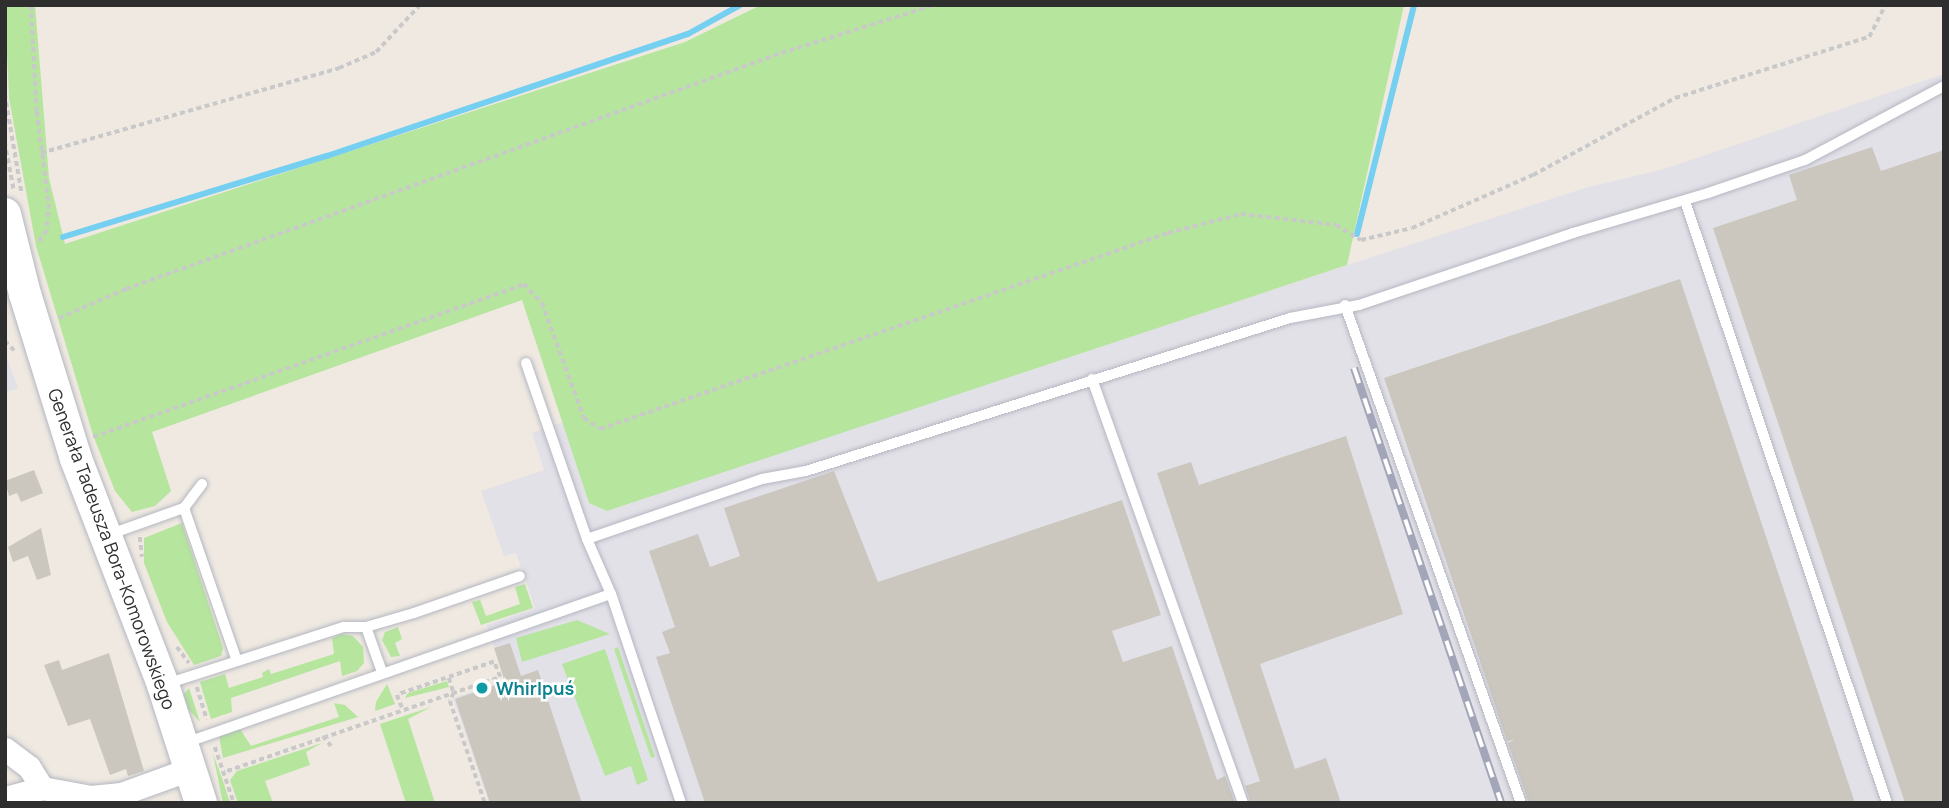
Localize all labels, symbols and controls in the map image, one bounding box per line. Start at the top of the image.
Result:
street label: Generała Tadeusza Bora-Komorowskiego [44,386,180,712]
place label: Whirlpuś [496,677,574,699]
marker: Whirlpuś [474,680,490,696]

